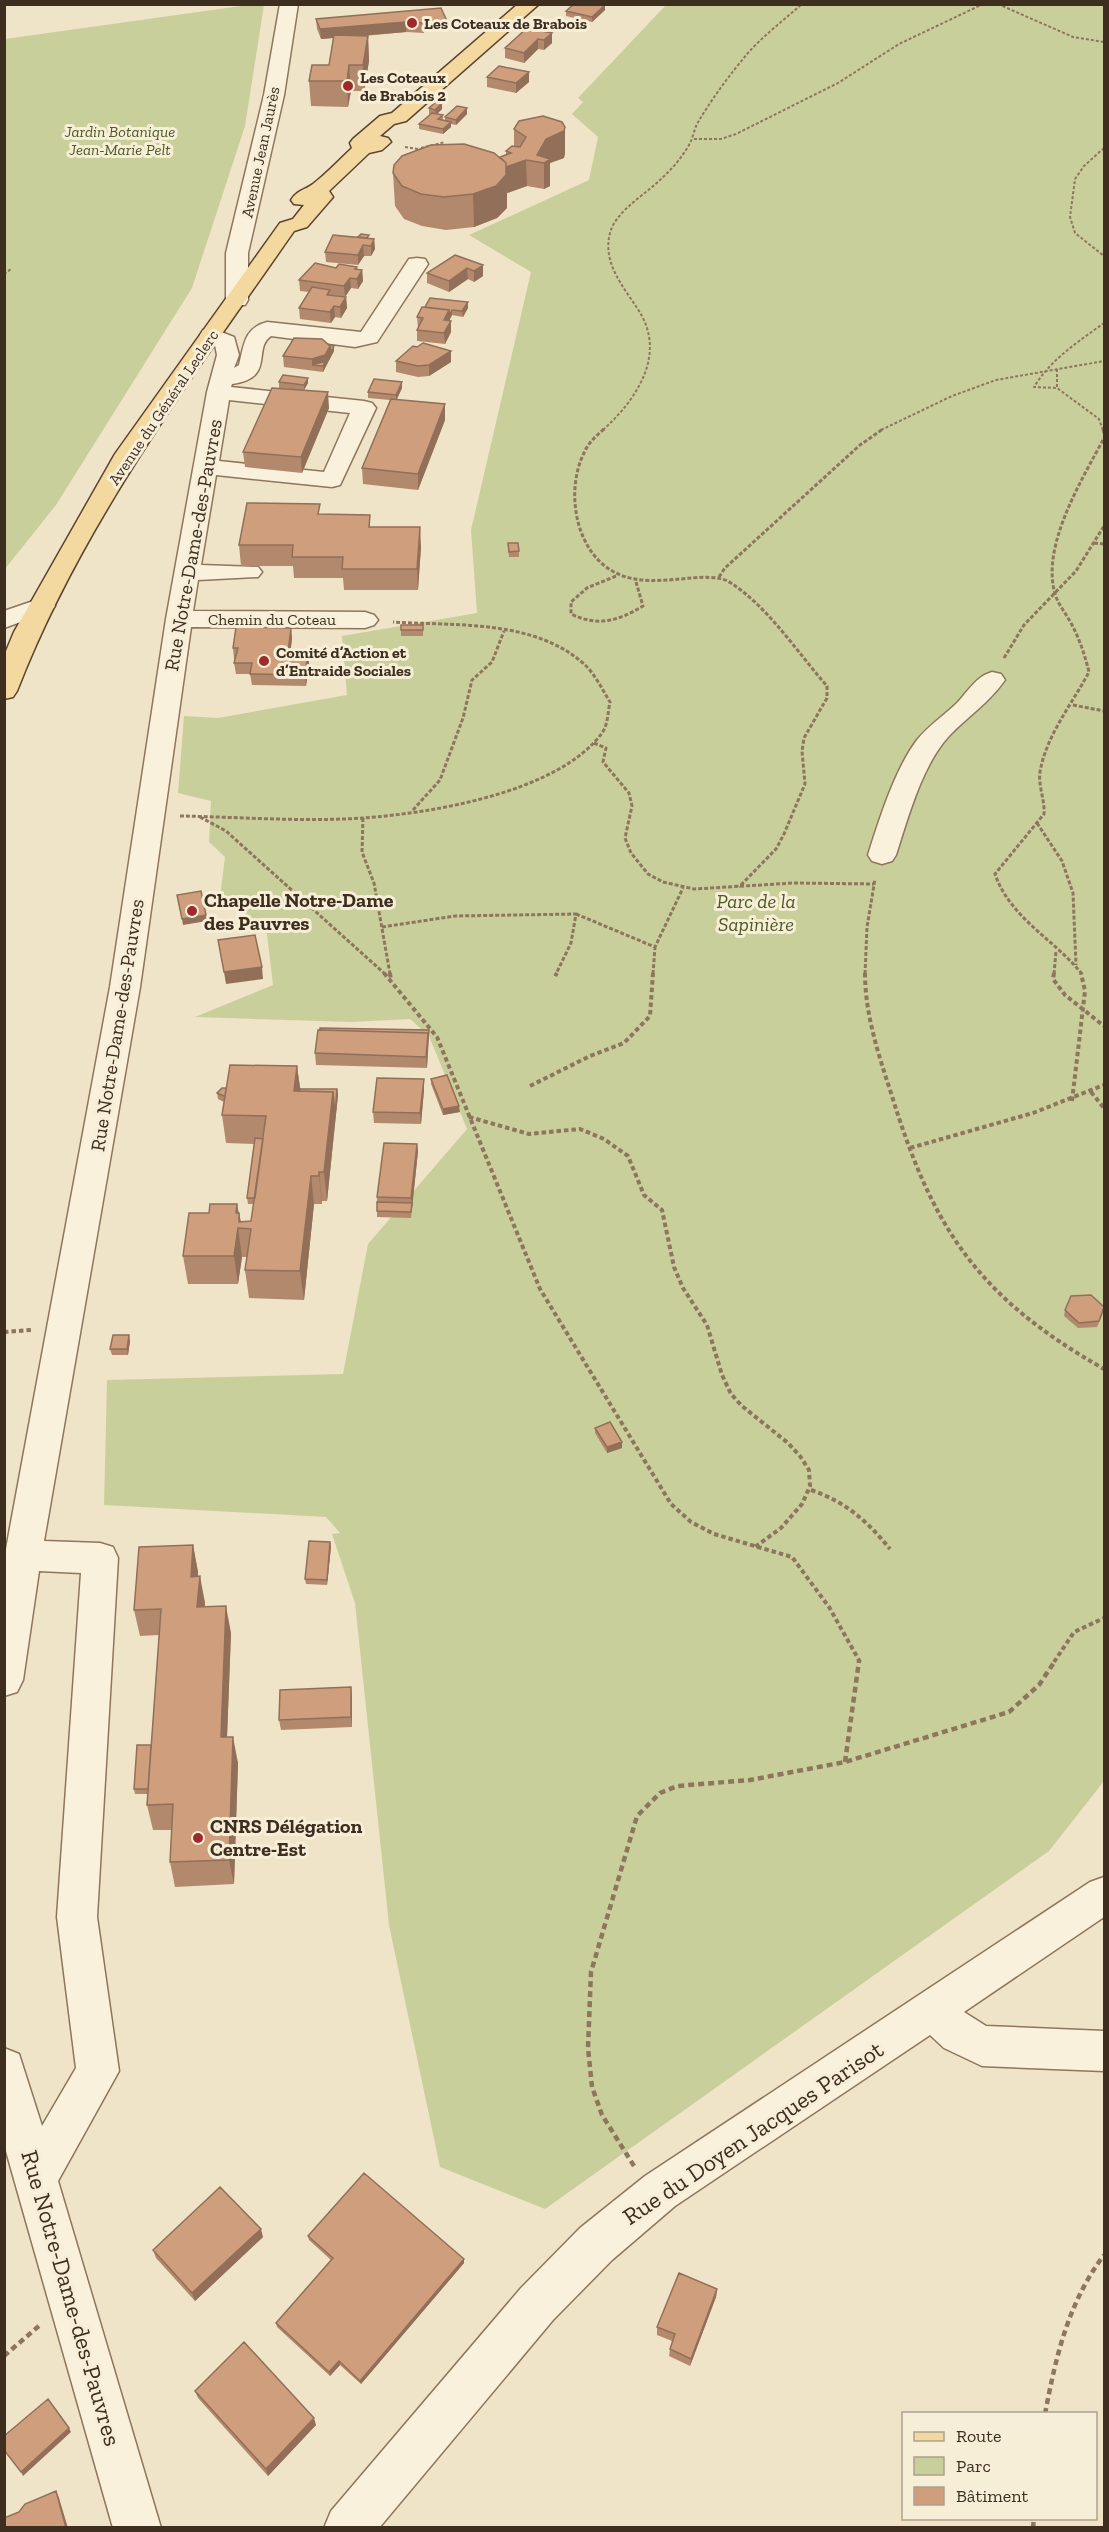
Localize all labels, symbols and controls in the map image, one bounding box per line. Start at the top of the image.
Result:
place label: Les Coteaux de Brabois [424,14,587,33]
marker: Les Coteaux de Brabois [405,16,419,30]
place label: Les Coteaux de Brabois 2 [360,68,446,105]
marker: Les Coteaux de Brabois 2 [341,79,355,93]
street label: Avenue Jean Jaurès [237,85,284,219]
park label: Jardin Botanique Jean-Marie Pelt [64,122,175,159]
street label: Avenue du Général Leclerc [104,326,222,488]
street label: Rue Notre-Dame-des-Pauvres [159,417,227,673]
street label: Chemin du Coteau [208,610,336,629]
place label: Comité d’Action et d’Entraide Sociales [276,643,411,680]
marker: Comité d’Action et d’Entraide Sociales [257,654,271,668]
place label: Chapelle Notre-Dame des Pauvres [204,888,394,935]
park label: Parc de la Sapinière [716,889,796,936]
street label: Rue Notre-Dame-des-Pauvres [85,897,149,1153]
marker: Chapelle Notre-Dame des Pauvres [185,904,199,918]
place label: CNRS Délégation Centre-Est [210,1814,363,1861]
marker: CNRS Délégation Centre-Est [191,1831,205,1845]
street label: Rue du Doyen Jacques Parisot [617,2034,889,2231]
street label: Rue Notre-Dame-des-Pauvres [15,2147,128,2449]
legend [902,2412,1097,2520]
text: Route [956,2425,1001,2447]
text: Parc [956,2455,991,2477]
text: Bâtiment [956,2485,1029,2507]

